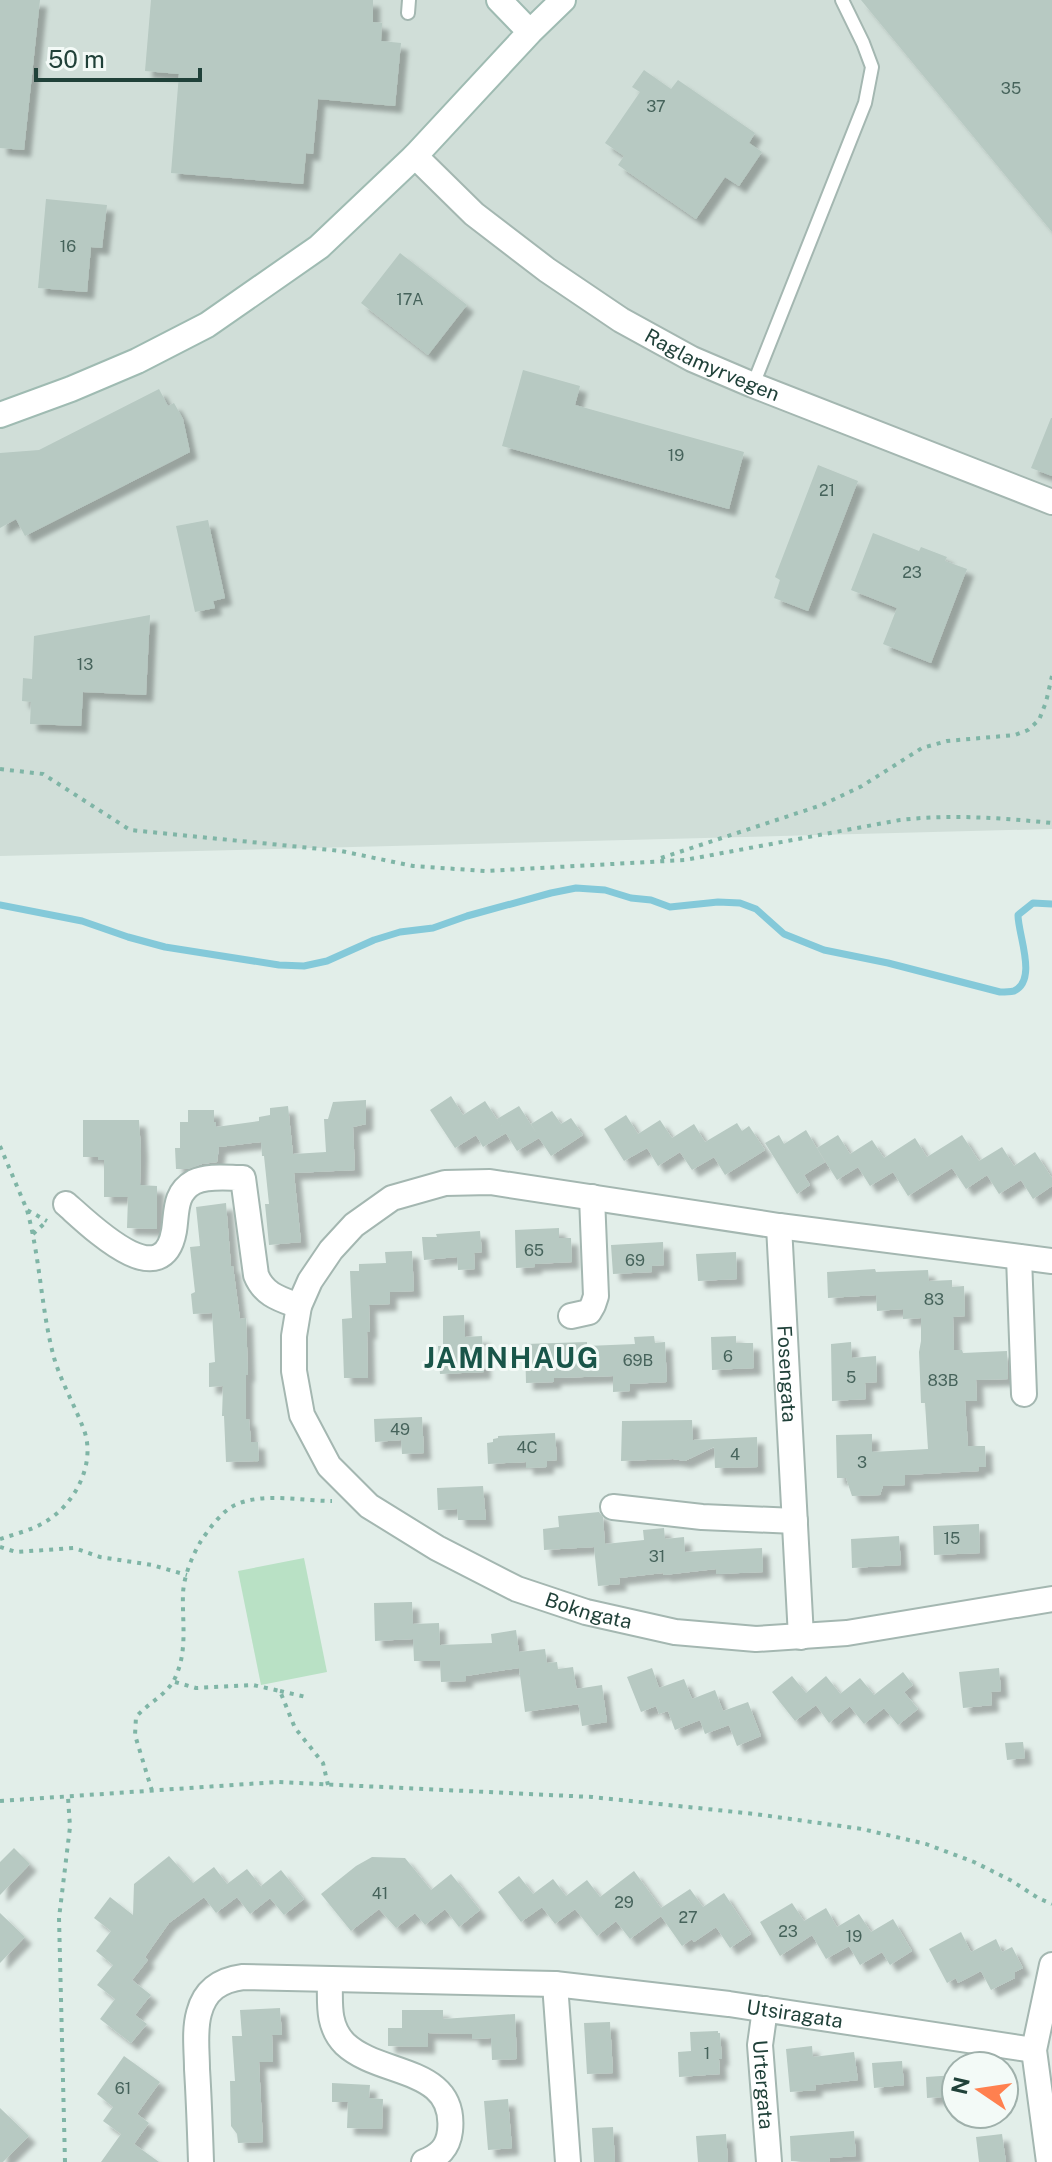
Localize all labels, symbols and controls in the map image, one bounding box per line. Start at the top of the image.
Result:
scale bar [36,32,200,82]
text: 50 m [48,45,105,73]
house number: 35 [1001,79,1021,98]
house number: 37 [646,97,666,116]
house number: 16 [60,237,76,256]
house number: 17A [396,290,424,309]
street label: Raglamyrvegen [641,323,783,406]
house number: 19 [668,446,684,465]
house number: 21 [819,481,835,500]
house number: 23 [902,563,922,582]
house number: 13 [77,655,93,674]
house number: 65 [524,1241,544,1260]
house number: 69 [625,1251,645,1270]
house number: 83 [924,1290,944,1309]
street label: Fosengata [772,1325,801,1423]
district label: JAMNHAUG [424,1341,600,1374]
house number: 6 [723,1347,733,1366]
house number: 69B [623,1351,653,1370]
house number: 5 [846,1368,856,1387]
house number: 83B [927,1371,959,1390]
house number: 49 [390,1420,410,1439]
house number: 4C [516,1438,538,1457]
house number: 4 [730,1445,740,1464]
house number: 3 [857,1453,867,1472]
house number: 15 [944,1529,960,1548]
house number: 31 [649,1547,665,1566]
street label: Bokngata [542,1587,634,1634]
house number: 41 [372,1884,388,1903]
house number: 29 [614,1893,634,1912]
house number: 27 [678,1908,698,1927]
house number: 23 [778,1922,798,1941]
house number: 19 [846,1927,862,1946]
street label: Utsiragata [745,1995,845,2033]
street label: Urtergata [748,2039,778,2130]
house number: 1 [704,2044,710,2063]
north arrow [940,2050,1020,2130]
text: N [946,2074,975,2097]
house number: 61 [115,2079,131,2098]

